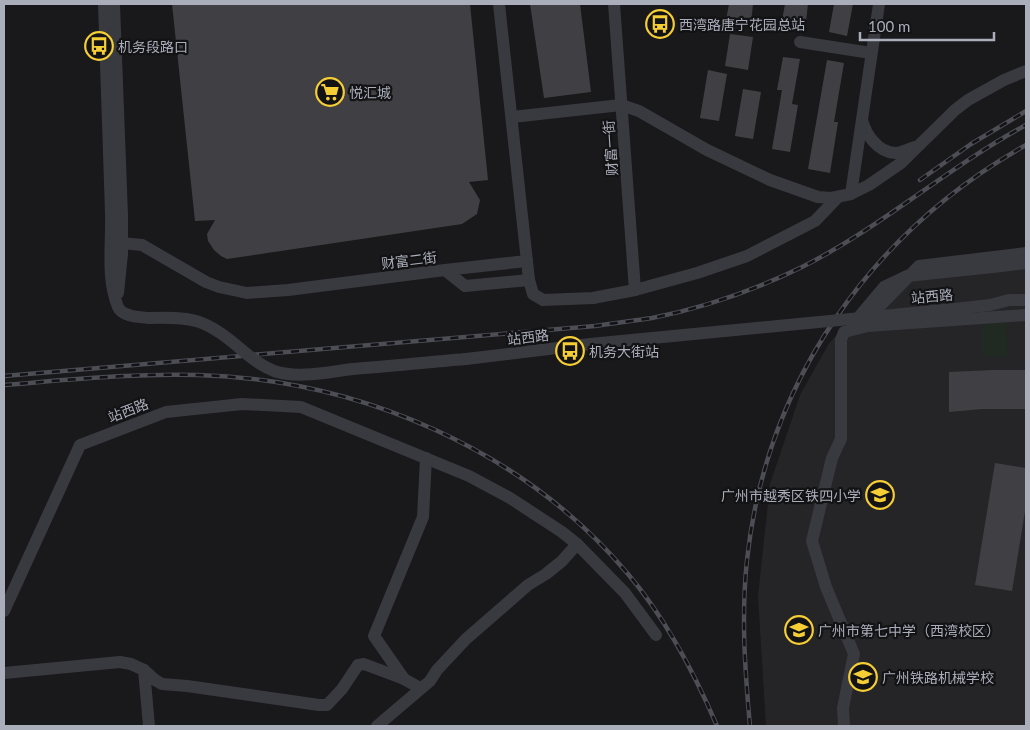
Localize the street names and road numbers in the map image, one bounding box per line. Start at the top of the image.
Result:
street label: 财富一街 [600,119,620,177]
street label: 财富二街 [380,248,438,272]
street label: 站西路 [910,286,954,306]
street label: 站西路 [506,326,550,348]
street label: 站西路 [105,395,151,425]

